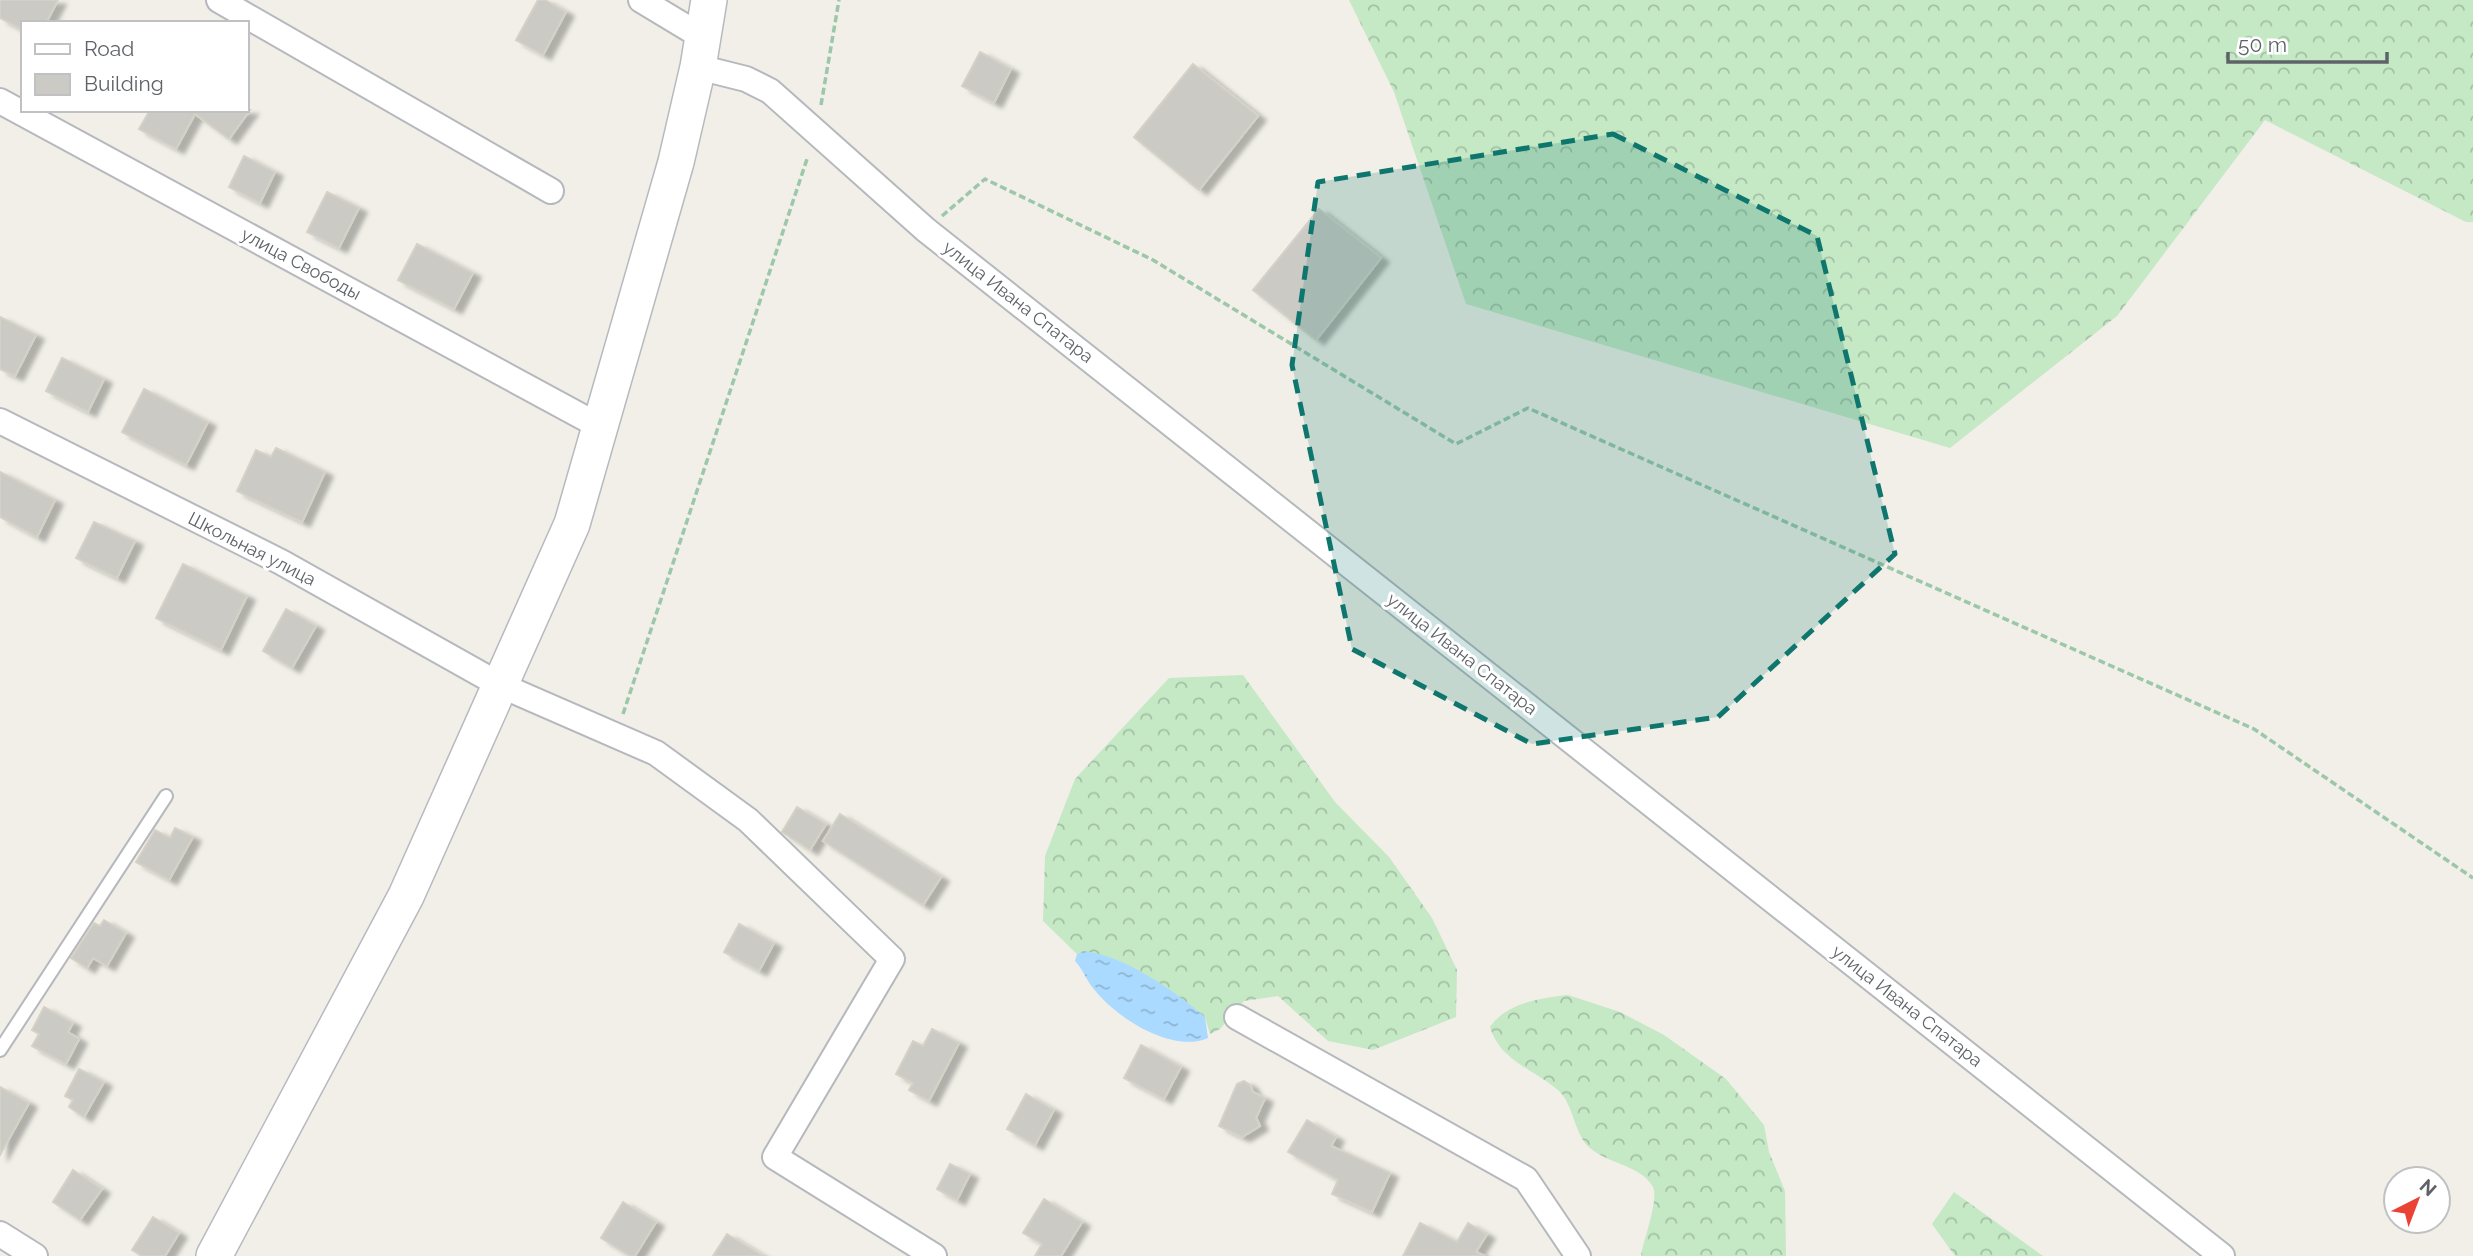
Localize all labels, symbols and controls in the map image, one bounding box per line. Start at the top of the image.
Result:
legend [21,21,248,112]
scale bar [2228,21,2387,65]
text: 50 m [2238,32,2287,57]
text: Road [84,36,134,61]
text: Building [84,71,164,96]
street label: улица Свободы [238,223,365,304]
street label: улица Ивана Спатара [939,236,1098,367]
street label: Школьная улица [185,507,320,590]
street label: улица Ивана Спатара [1383,588,1542,719]
street label: улица Ивана Спатара [1828,940,1987,1071]
north arrow [2382,1165,2452,1235]
text: N [2416,1174,2441,1200]

